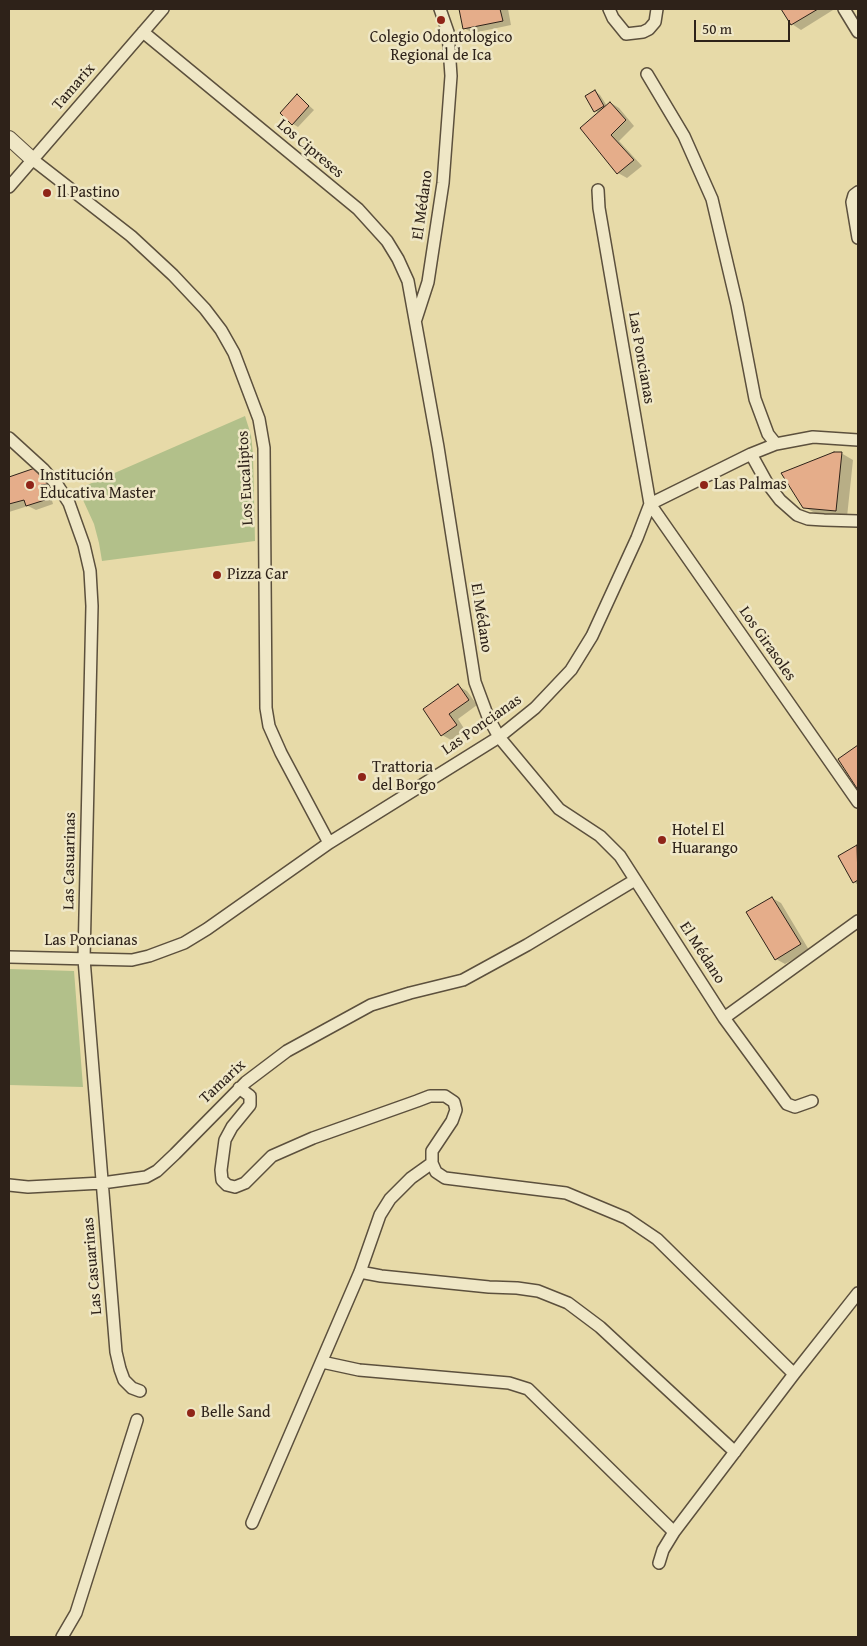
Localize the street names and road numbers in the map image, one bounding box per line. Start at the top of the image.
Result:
street label: Tamarix [48,60,100,114]
street label: Los Cipreses [273,115,347,183]
street label: El Médano [409,169,437,241]
street label: Las Poncianas [623,311,659,405]
street label: Los Eucaliptos [234,430,258,526]
street label: El Médano [466,582,496,654]
street label: Los Girasoles [734,603,800,685]
street label: Las Poncianas [438,690,526,760]
street label: Las Casuarinas [60,812,80,910]
street label: El Médano [675,918,729,988]
street label: Las Poncianas [44,931,138,951]
street label: Tamarix [196,1056,250,1108]
street label: Las Casuarinas [79,1216,107,1316]

